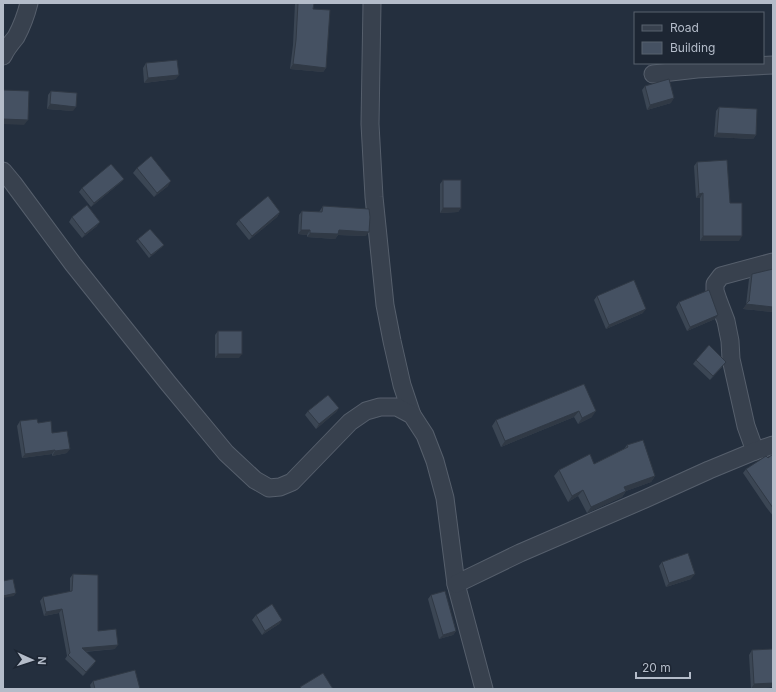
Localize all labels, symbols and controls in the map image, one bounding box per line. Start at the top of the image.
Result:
legend [634,12,764,64]
text: Road [670,20,699,35]
text: Building [670,40,715,55]
north arrow [12,640,52,680]
scale bar [636,654,690,680]
text: N [35,656,49,665]
text: 20 m [642,660,671,675]

